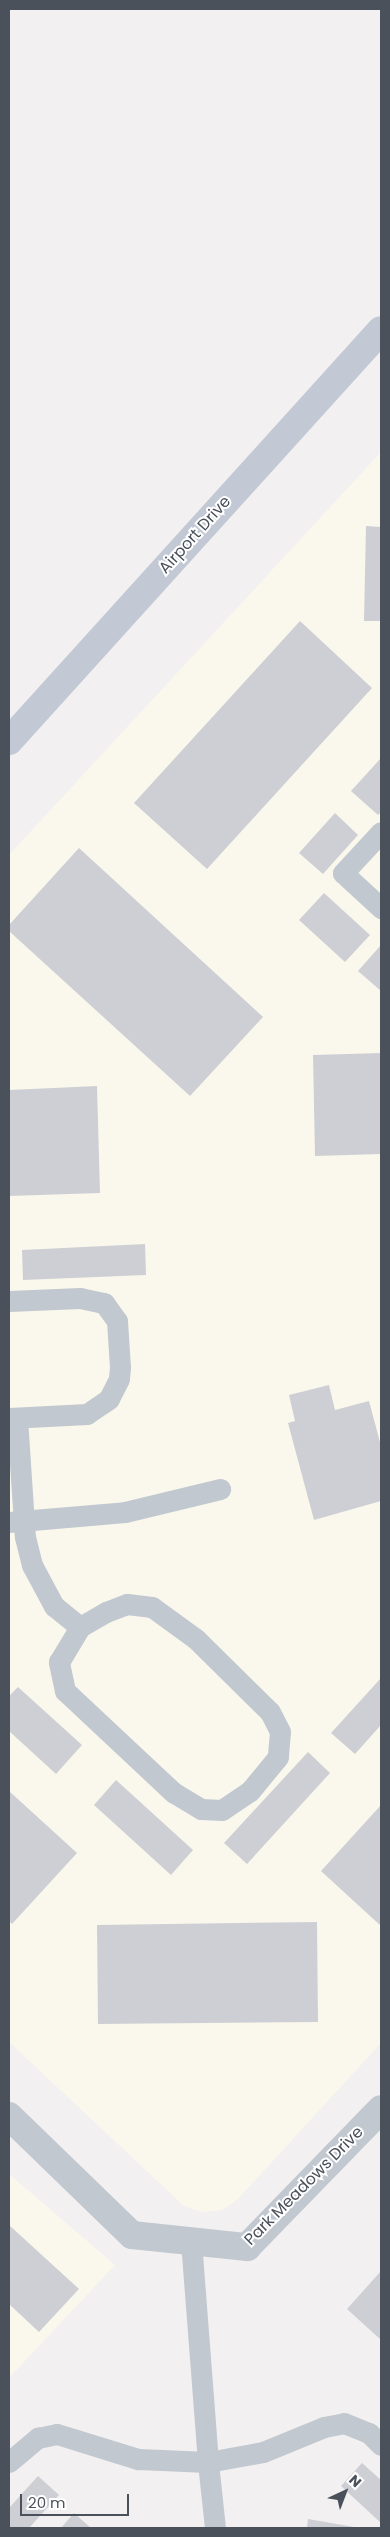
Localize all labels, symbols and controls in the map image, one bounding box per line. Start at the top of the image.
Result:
street label: Airport Drive [155,492,235,578]
street label: Park Meadows Drive [241,2123,367,2249]
north arrow [320,2467,370,2517]
text: N [345,2470,366,2492]
scale bar [22,2484,131,2516]
text: 20 m [28,2492,66,2513]

